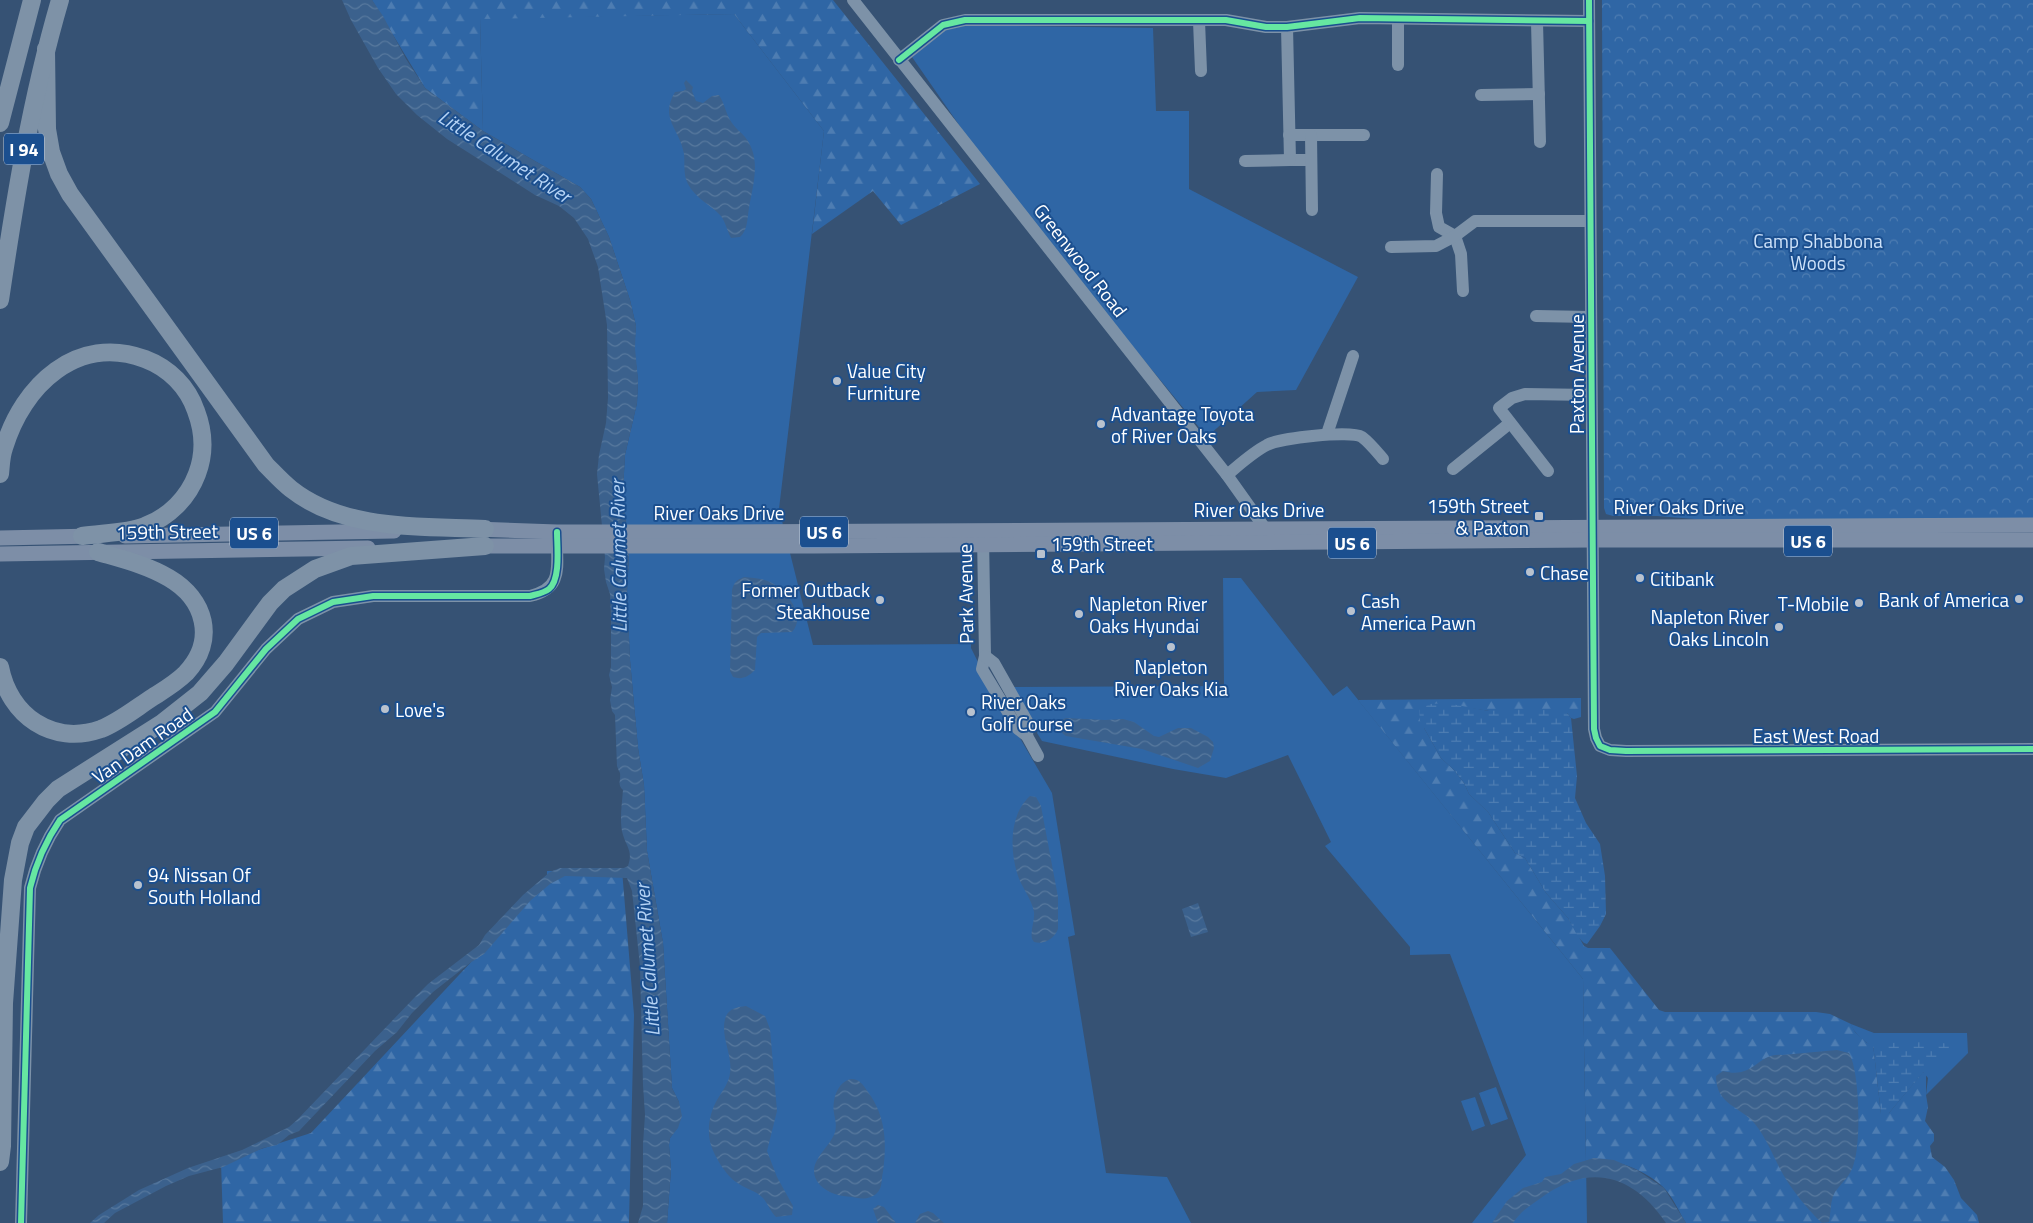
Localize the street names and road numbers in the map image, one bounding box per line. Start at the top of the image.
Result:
road number: I 94 [4,134,44,164]
street label: Greenwood Road [1027,197,1135,323]
street label: Paxton Avenue [1562,314,1591,434]
street label: River Oaks Drive [1614,492,1744,521]
street label: River Oaks Drive [1194,495,1324,524]
street label: River Oaks Drive [654,498,784,527]
street label: 159th Street [116,516,219,546]
road number: US 6 [800,516,848,548]
road number: US 6 [230,518,278,548]
road number: US 6 [1784,526,1832,556]
road number: US 6 [1328,528,1376,558]
street label: Park Avenue [950,544,980,644]
street label: Van Dam Road [86,699,198,791]
street label: East West Road [1753,721,1879,750]

